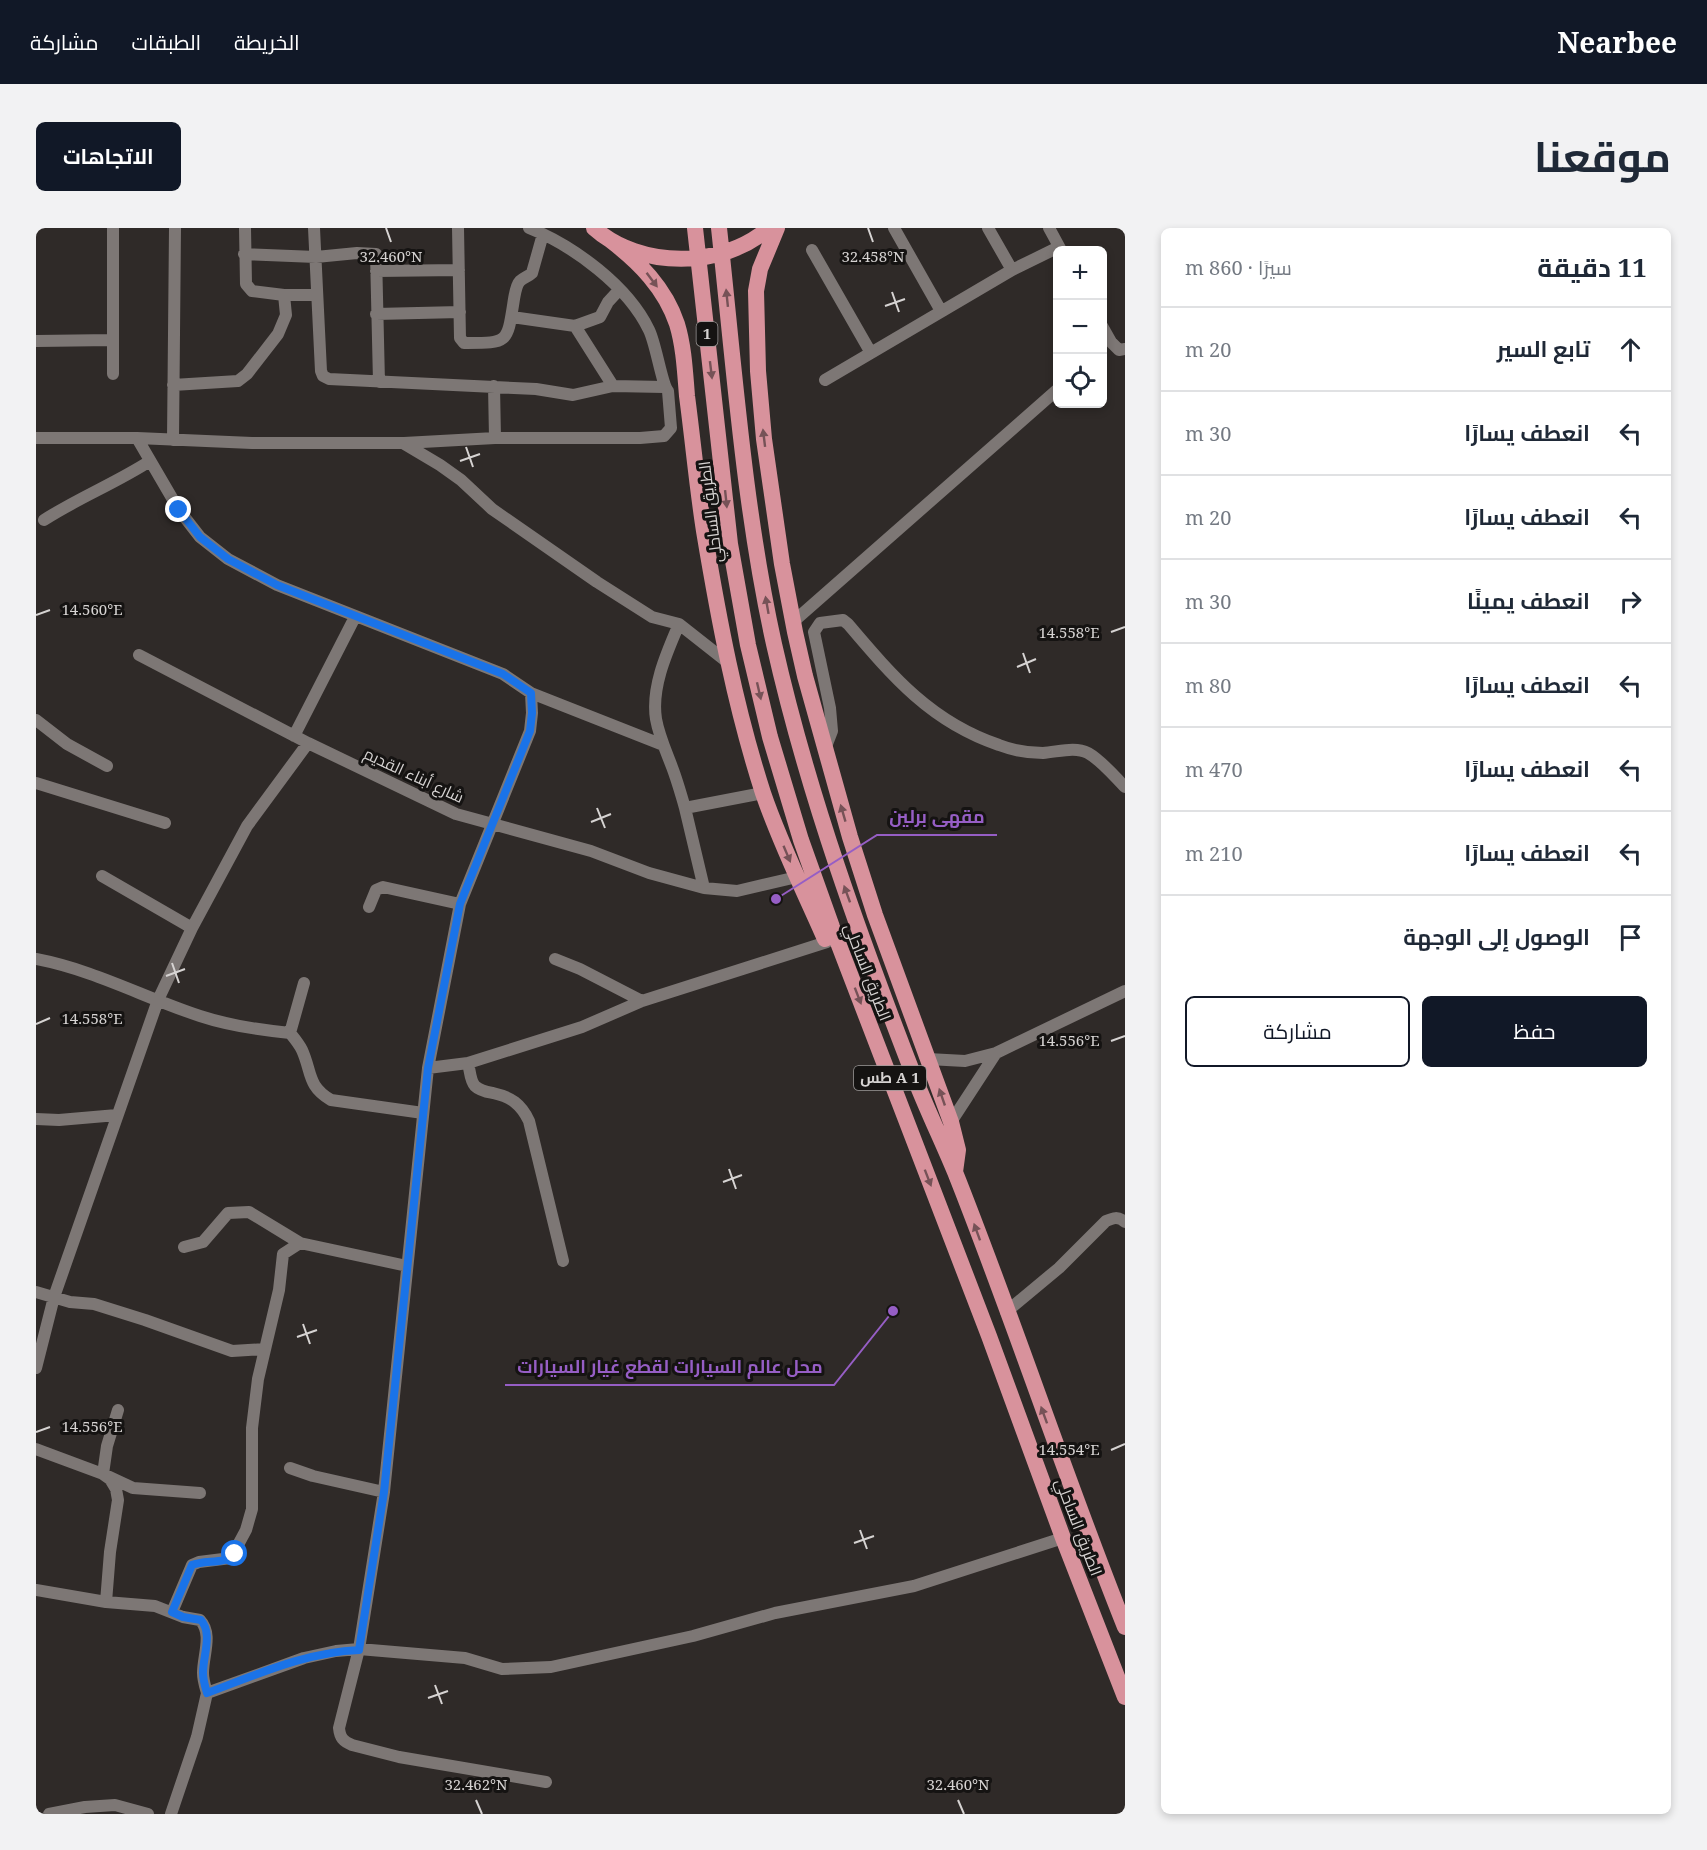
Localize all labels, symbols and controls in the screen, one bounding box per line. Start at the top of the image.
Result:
text: Nearbee [1557,23,1677,61]
text: مشاركة [30,28,99,56]
text: الطبقات [132,28,201,56]
text: الخريطة [234,28,300,56]
button: الاتجاهات [36,122,181,191]
text: موقعنا [1534,127,1671,184]
text: 32.460°N [359,246,423,266]
text: 32.458°N [841,246,905,266]
map controls [1053,246,1107,408]
button: + [1053,246,1107,300]
text: 11 دقيقة [1537,249,1647,285]
text: سيرًا · 860 m [1185,254,1292,281]
one-way arrow [646,272,658,287]
one-way arrow [722,289,731,308]
button: − [1053,300,1107,354]
road number: 1 [696,322,718,346]
text: تابع السير [1497,333,1590,363]
icon: ahead [1614,333,1647,366]
text: 20 m [1185,336,1231,363]
button: locate [1053,354,1107,408]
one-way arrow [707,360,716,379]
text: انعطف يسارًا [1464,417,1590,447]
icon: left [1614,417,1647,450]
text: 30 m [1185,420,1231,447]
one-way arrow [760,428,769,447]
street label: الطريق الساحلي [693,459,730,564]
one-way arrow [721,490,731,509]
route end [165,496,191,522]
text: انعطف يسارًا [1464,501,1590,531]
icon: left [1614,501,1647,534]
text: 20 m [1185,504,1231,531]
text: انعطف يمينًا [1467,585,1590,615]
icon: right [1614,585,1647,618]
text: 30 m [1185,588,1231,615]
one-way arrow [762,595,771,614]
text: 14.560°E [61,599,123,619]
text: 14.558°E [1038,622,1100,642]
text: انعطف يسارًا [1464,669,1590,699]
icon: left [1614,669,1647,702]
text: 80 m [1185,672,1231,699]
one-way arrow [755,682,764,701]
street label: شارع أبناء القديم [360,742,468,809]
text: انعطف يسارًا [1464,753,1590,783]
icon: left [1614,753,1647,786]
text: 470 m [1185,756,1243,783]
callout: مقهى برلين [877,799,997,835]
one-way arrow [838,804,847,822]
text: مقهى برلين [889,804,985,828]
text: انعطف يسارًا [1464,837,1590,867]
icon: left [1614,837,1647,870]
text: 210 m [1185,840,1243,867]
one-way arrow [782,845,792,863]
one-way arrow [841,885,851,903]
street label: الطريق الساحلي [837,920,897,1025]
text: الوصول إلى الوجهة [1403,921,1590,951]
icon: arrive [1614,921,1647,954]
one-way arrow [854,987,863,1005]
button: مشاركة [1185,996,1410,1067]
button: حفظ [1422,996,1647,1067]
text: 14.558°E [61,1008,123,1028]
text: 14.556°E [1038,1030,1100,1050]
road number: طس A 1 [854,1066,926,1090]
one-way arrow [936,1087,946,1105]
one-way arrow [924,1169,934,1187]
one-way arrow [972,1223,982,1241]
callout: محل عالم السيارات لقطع غيار السيارات [505,1349,834,1385]
text: محل عالم السيارات لقطع غيار السيارات [517,1354,823,1379]
one-way arrow [1039,1406,1049,1424]
text: 14.556°E [61,1416,123,1436]
text: 14.554°E [1038,1439,1100,1459]
street label: الطريق الساحلي [1048,1475,1108,1580]
route start [221,1540,247,1566]
text: 32.462°N [444,1774,508,1794]
text: 32.460°N [926,1774,990,1794]

